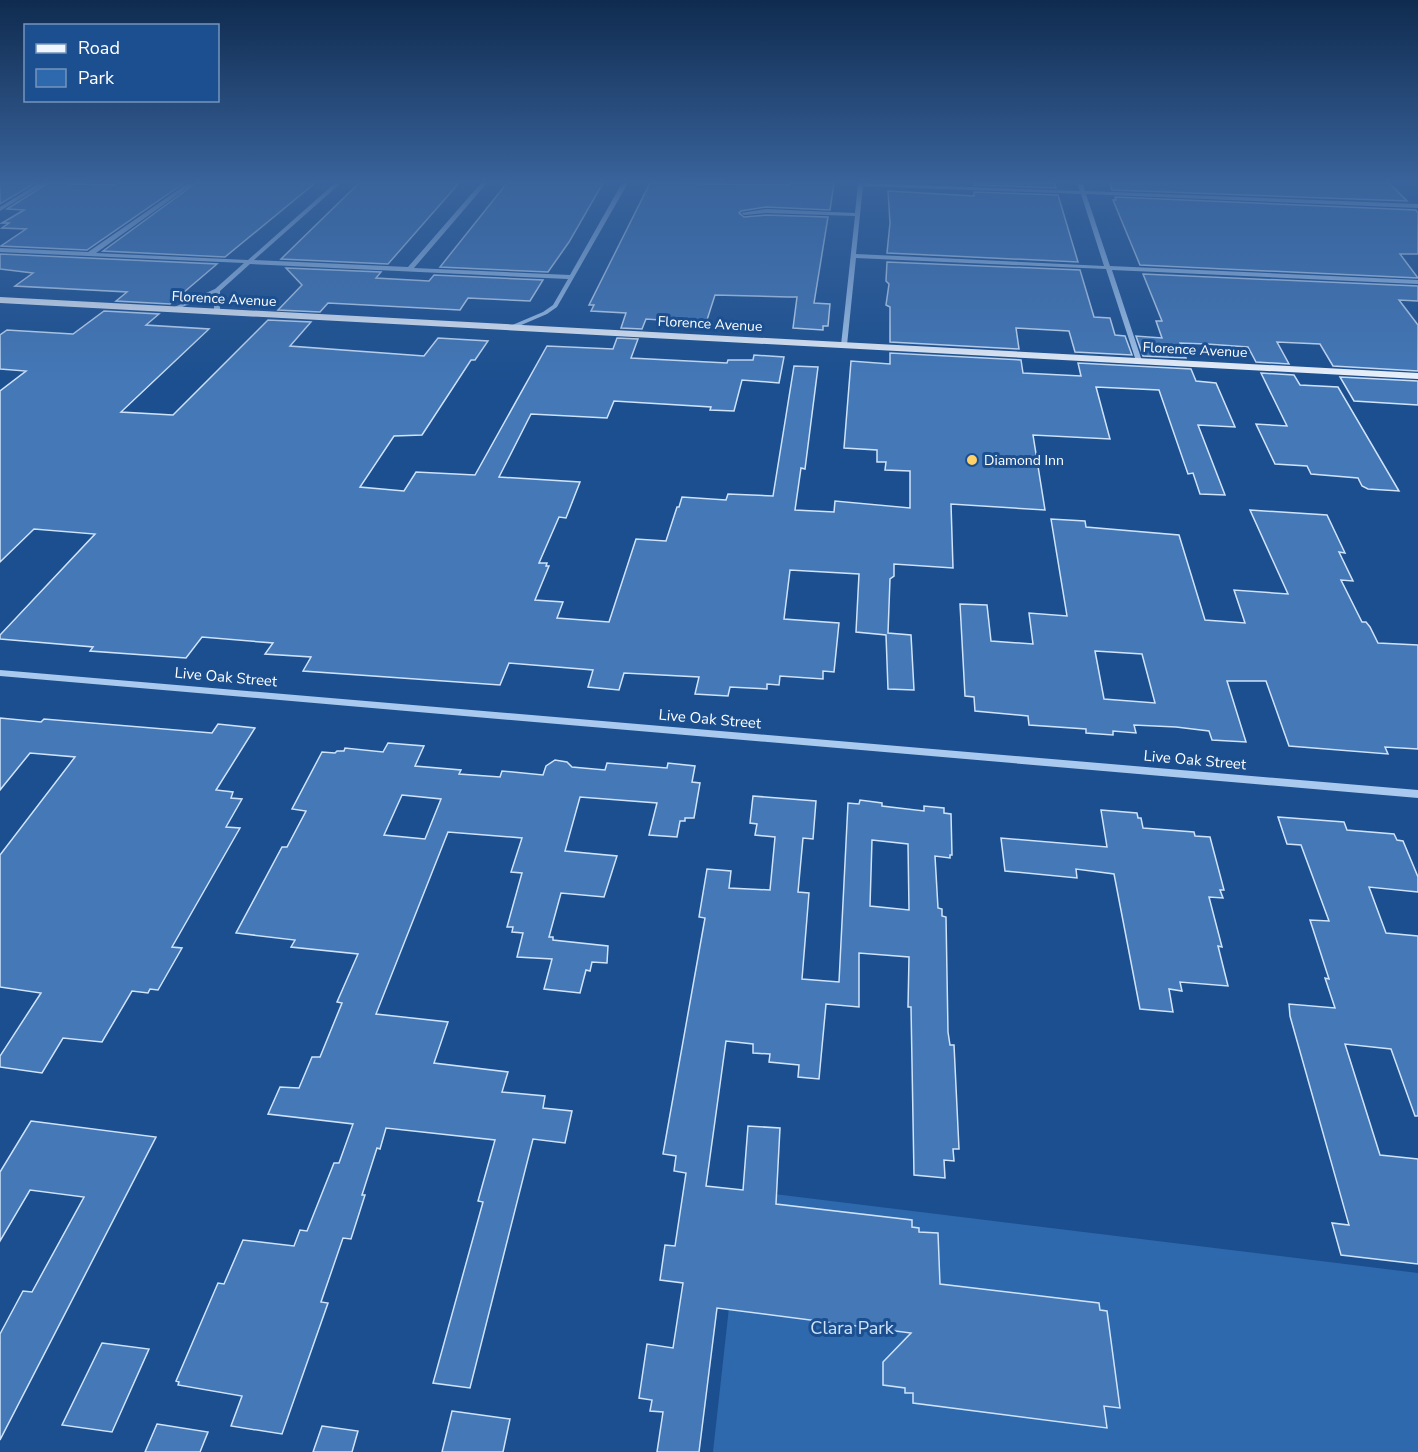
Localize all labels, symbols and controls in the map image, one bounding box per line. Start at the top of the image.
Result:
legend [24,24,219,102]
text: Road [78,36,120,60]
text: Park [78,66,115,90]
street label: Florence Avenue [171,287,277,311]
street label: Florence Avenue [657,312,763,336]
street label: Florence Avenue [1142,338,1248,362]
place label: Diamond Inn [984,451,1064,470]
marker: Diamond Inn [965,453,979,467]
street label: Live Oak Street [174,663,279,692]
street label: Live Oak Street [658,705,763,734]
street label: Live Oak Street [1143,746,1248,775]
park label: Clara Park [810,1316,895,1340]

